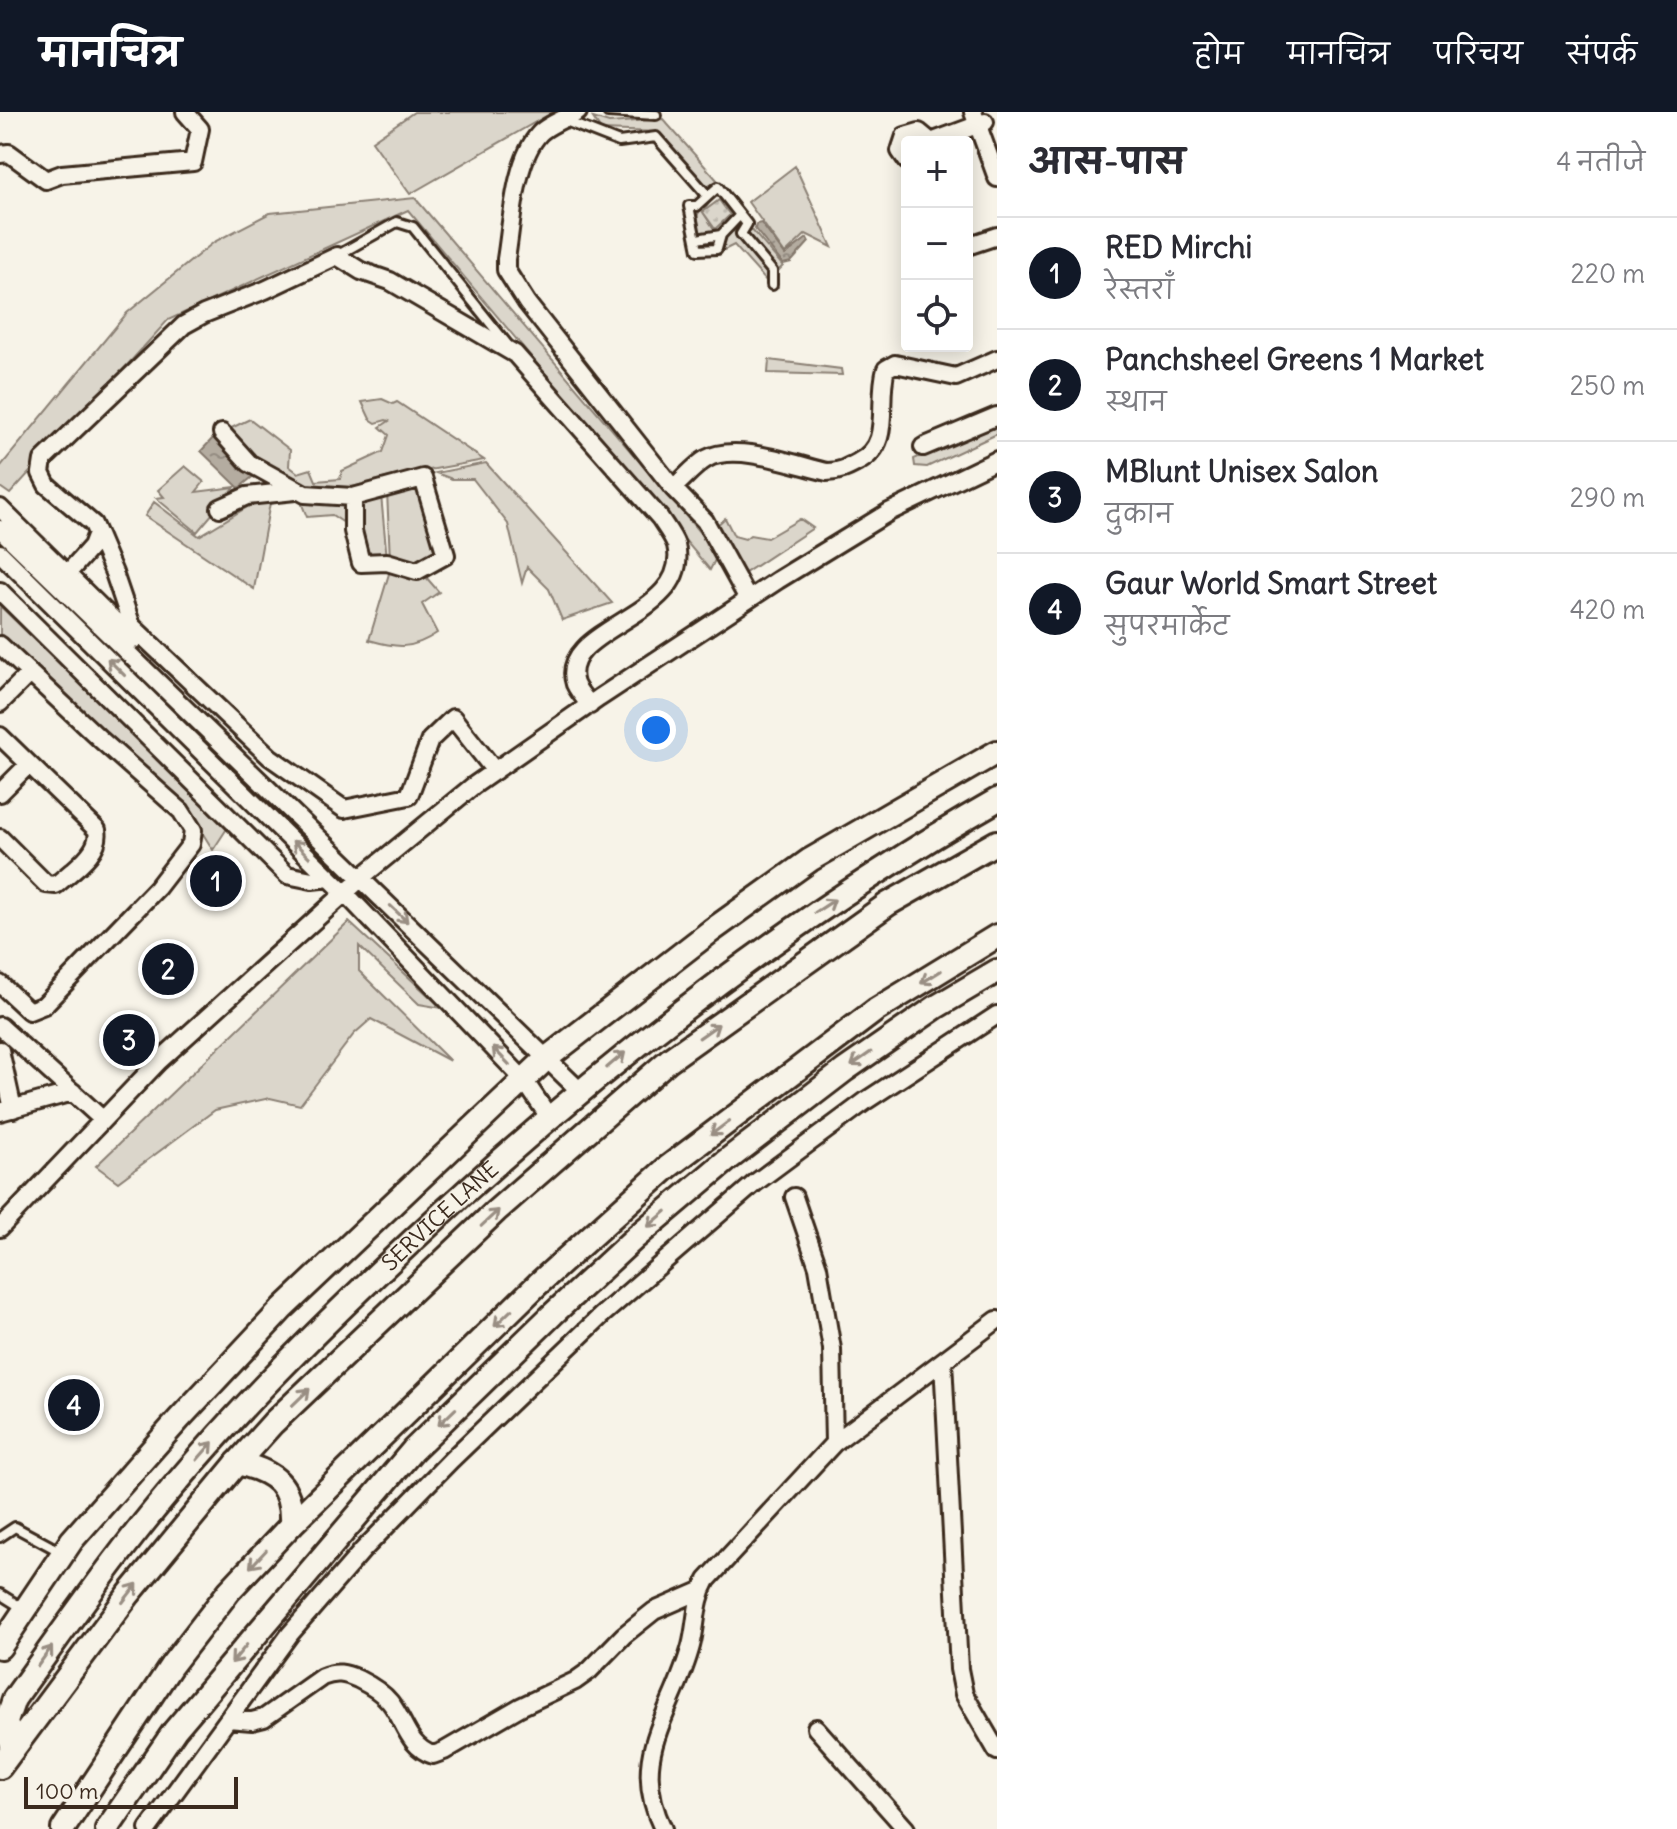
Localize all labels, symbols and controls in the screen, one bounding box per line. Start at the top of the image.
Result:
text: मानचित्र [40,29,181,76]
text: होम [1194,36,1243,72]
text: मानचित्र [1287,36,1390,72]
text: परिचय [1434,36,1523,72]
text: संपर्क [1567,36,1637,72]
map controls [901,136,973,352]
button: + [901,136,973,208]
text: आस-पास [1029,139,1185,182]
text: 4 नतीजे [1556,145,1645,178]
button: − [901,208,973,280]
text: RED Mirchi [1105,228,1252,266]
text: 1 [1050,257,1060,290]
text: 220 m [1570,257,1645,290]
text: रेस्तराँ [1105,273,1174,306]
button: locate [901,280,973,352]
text: Panchsheel Greens 1 Market [1105,340,1484,378]
text: 2 [1048,369,1062,402]
text: 250 m [1570,369,1645,402]
text: स्थान [1105,385,1167,418]
text: MBlunt Unisex Salon [1105,452,1378,490]
text: 3 [1048,481,1062,514]
text: 290 m [1570,481,1645,514]
text: दुकान [1105,497,1173,530]
text: Gaur World Smart Street [1105,564,1437,602]
text: 4 [1047,593,1063,626]
text: 420 m [1570,593,1645,626]
text: सुपरमार्केट [1105,609,1229,642]
one-way arrow [107,658,126,677]
your location [636,710,676,750]
one-way arrow [292,840,311,859]
pin: 1 [190,851,242,911]
one-way arrow [814,898,836,914]
one-way arrow [389,904,409,923]
pin: 2 [142,939,194,999]
one-way arrow [920,969,943,985]
pin: 3 [103,1010,155,1070]
one-way arrow [697,1023,719,1039]
one-way arrow [492,1047,511,1066]
one-way arrow [606,1051,626,1069]
one-way arrow [851,1051,873,1067]
one-way arrow [709,1120,731,1137]
street label: SERVICE LANE [376,1155,504,1277]
one-way arrow [479,1209,499,1227]
one-way arrow [647,1210,668,1228]
one-way arrow [493,1308,513,1327]
pin: 4 [48,1375,100,1435]
one-way arrow [291,1387,311,1406]
one-way arrow [438,1407,457,1426]
one-way arrow [196,1442,214,1462]
one-way arrow [249,1549,268,1569]
one-way arrow [122,1583,139,1604]
one-way arrow [230,1643,248,1664]
one-way arrow [36,1646,53,1667]
scale bar [24,1773,238,1809]
text: 100 m [36,1777,98,1805]

